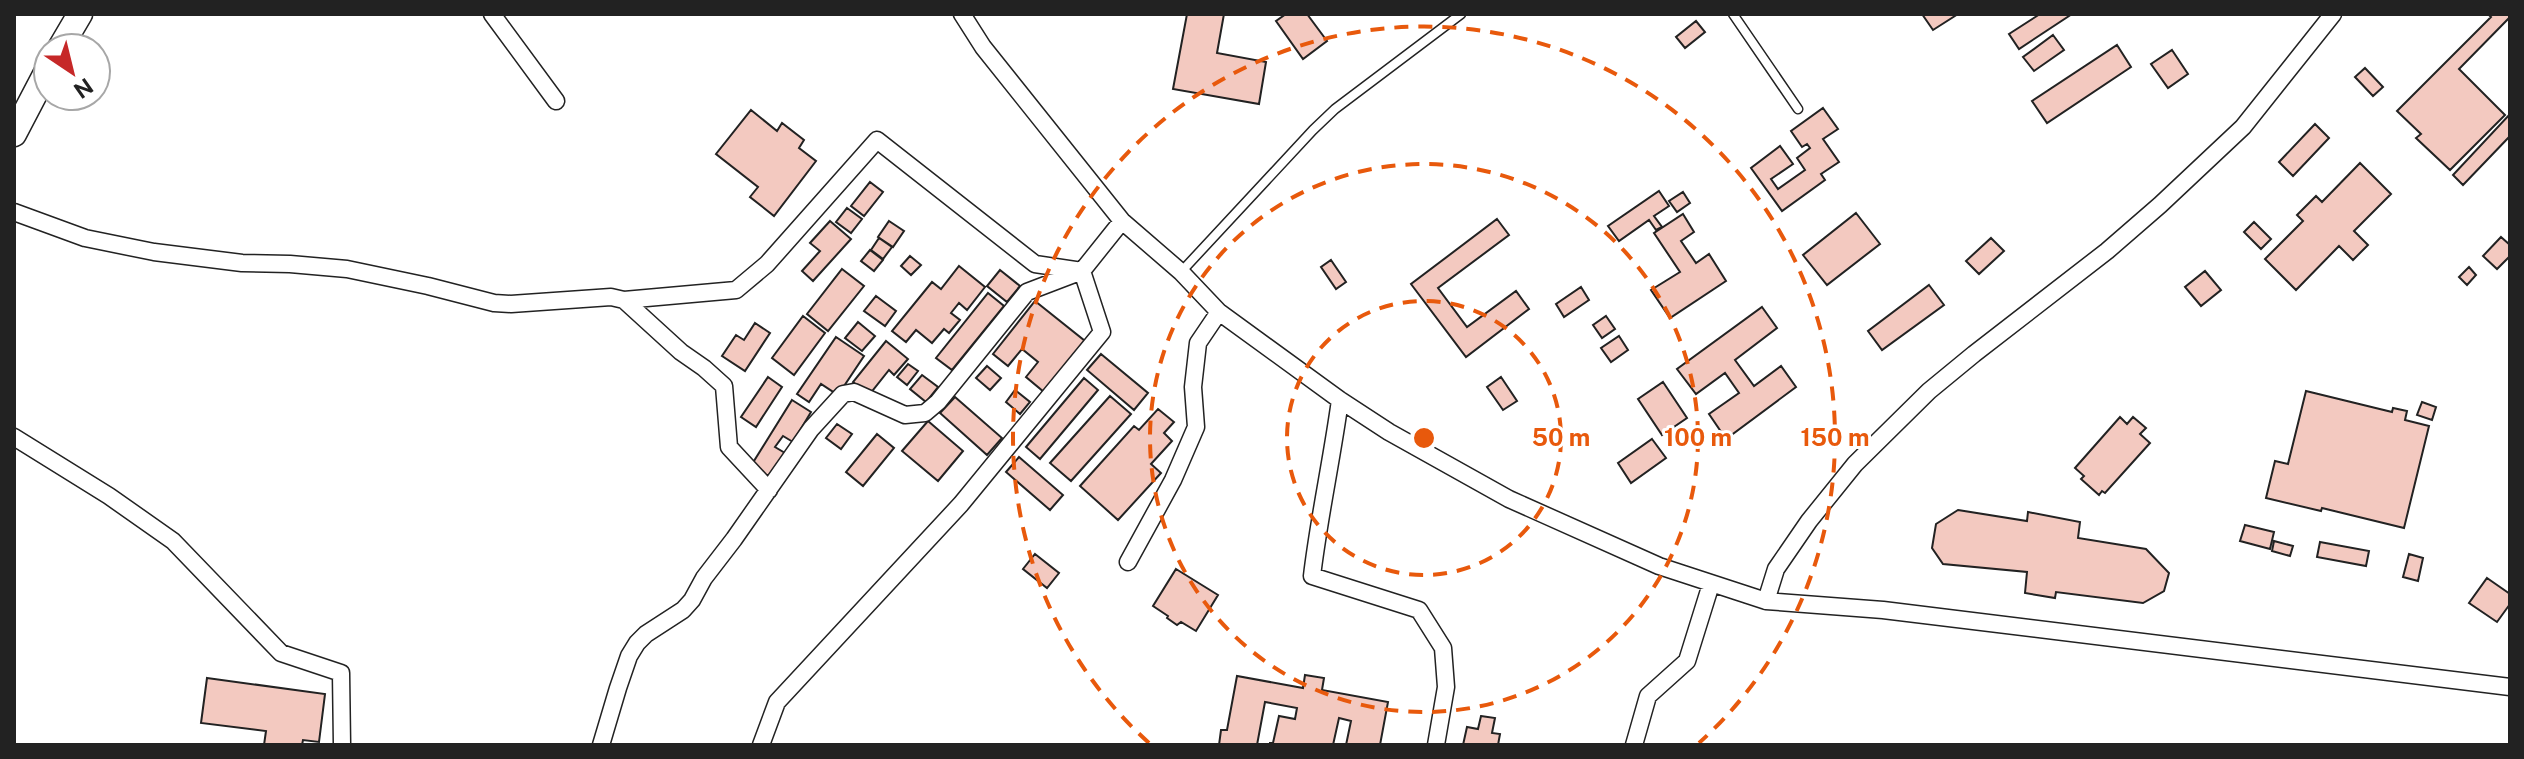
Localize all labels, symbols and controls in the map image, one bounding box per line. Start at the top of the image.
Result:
north arrow [32,32,112,112]
text: N [69,73,98,104]
text: 50 m [1532,423,1590,451]
text: 100 m [1664,423,1732,451]
text: 150 m [1801,423,1869,451]
centre of rings [1410,424,1438,452]

